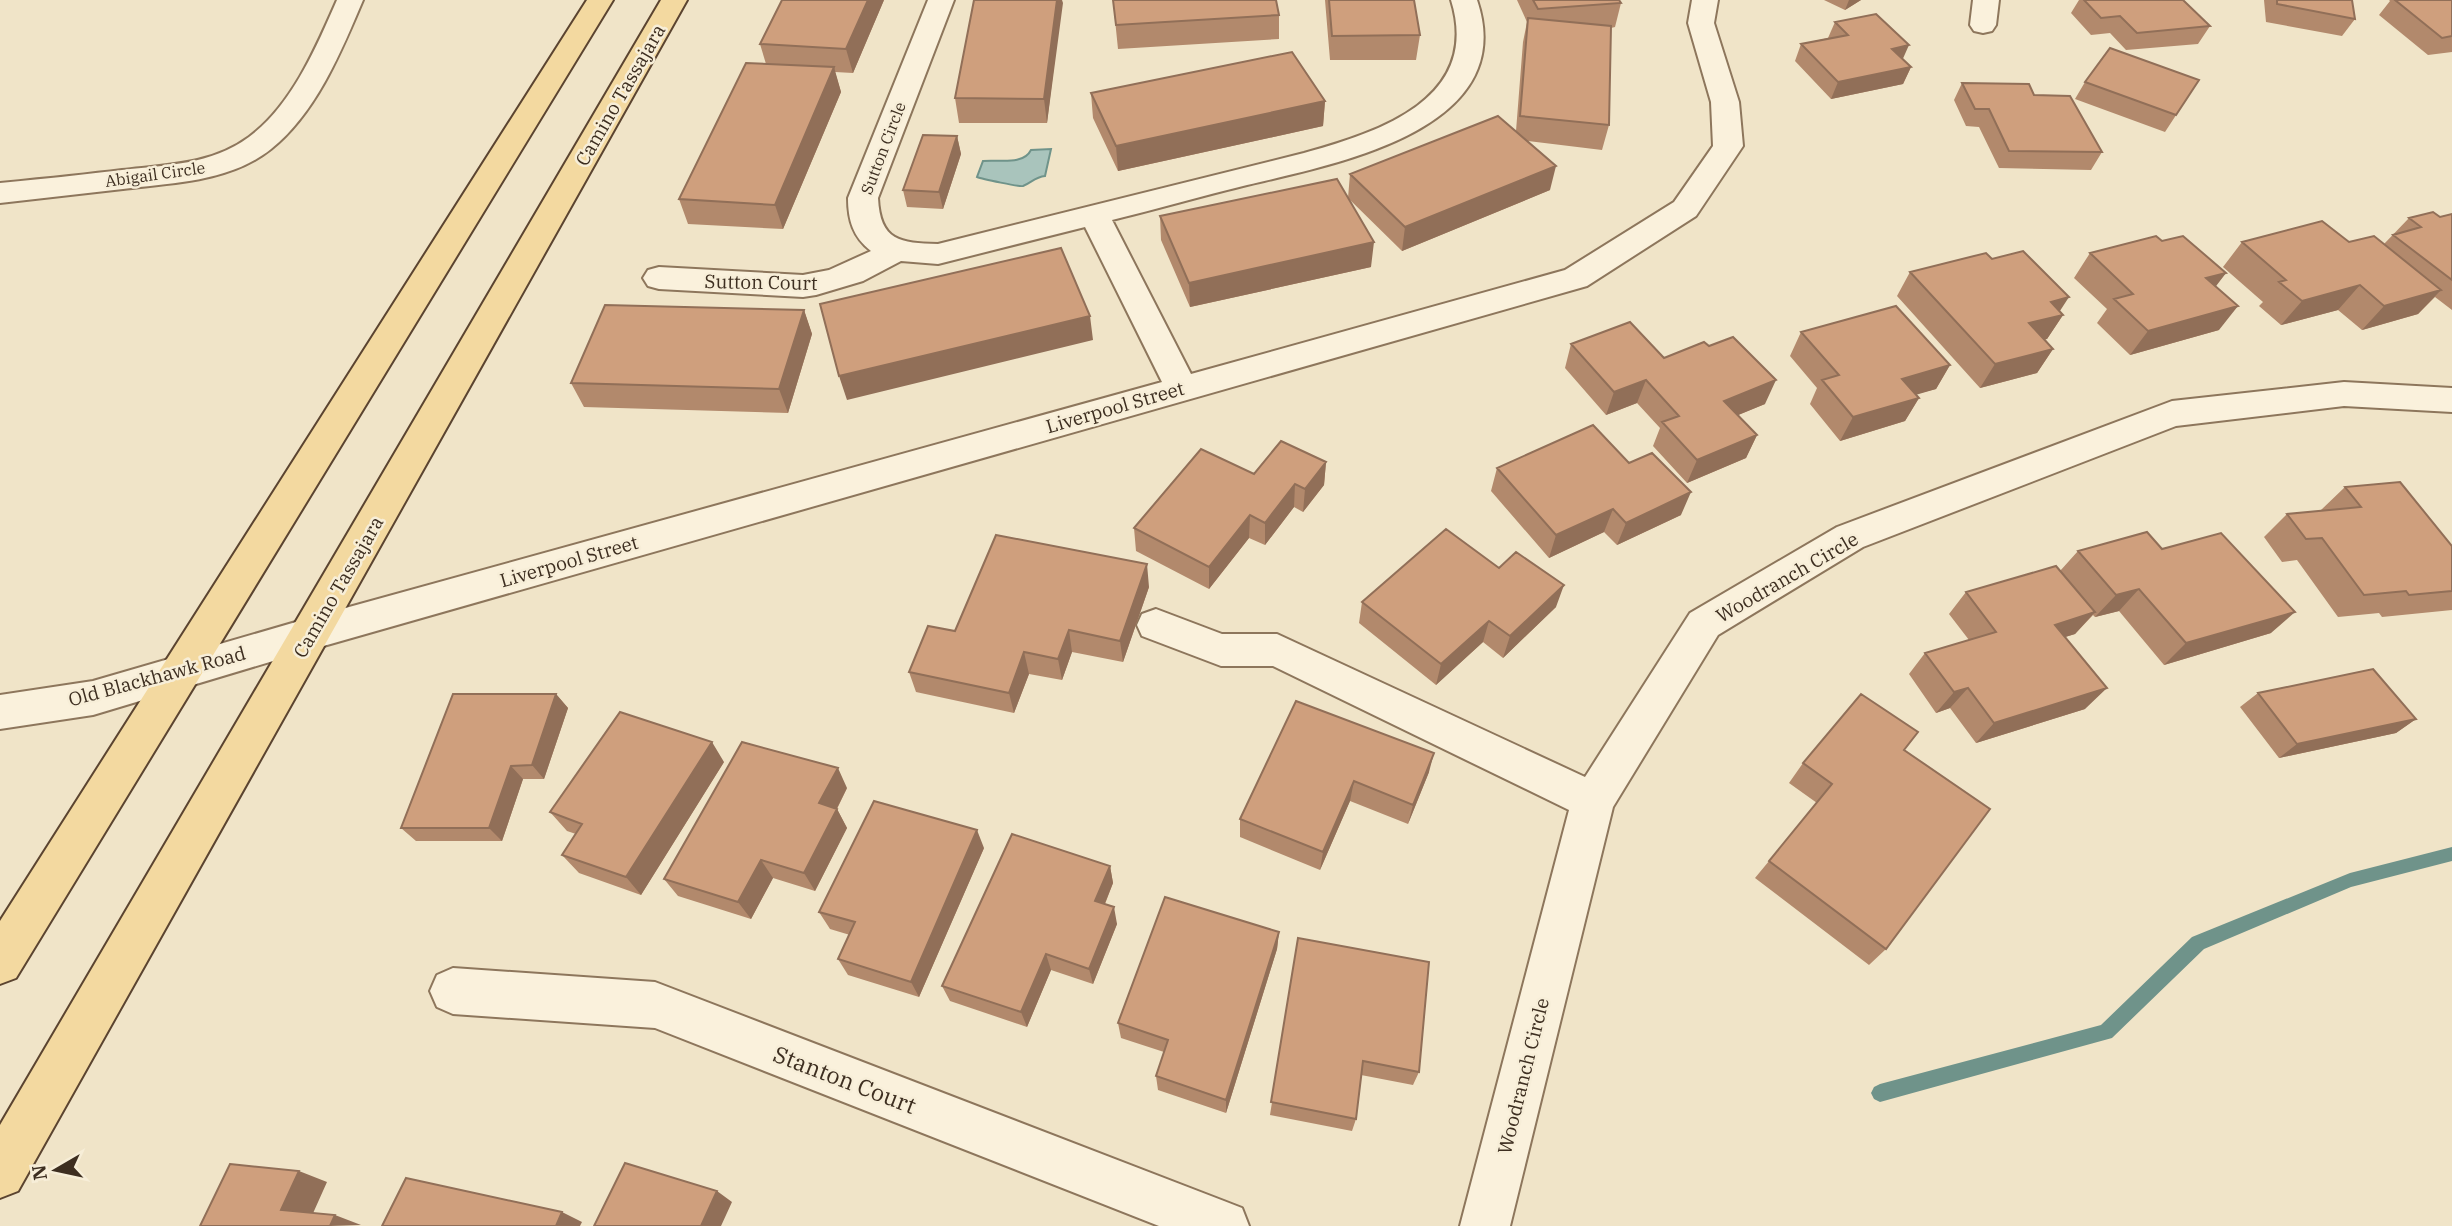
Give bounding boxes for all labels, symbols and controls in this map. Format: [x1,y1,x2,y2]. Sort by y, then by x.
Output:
street label: Camino Tassajara [570,20,670,170]
street label: Sutton Circle [856,99,910,197]
street label: Abigail Circle [104,157,206,191]
street label: Sutton Court [704,269,818,295]
street label: Liverpool Street [1043,376,1187,438]
street label: Camino Tassajara [288,512,388,662]
street label: Woodranch Circle [1712,527,1862,627]
street label: Liverpool Street [497,530,641,592]
street label: Old Blackhawk Road [66,641,248,711]
street label: Woodranch Circle [1492,995,1554,1157]
street label: Stanton Court [769,1038,921,1120]
north arrow [21,1135,91,1205]
text: N [26,1163,52,1182]

